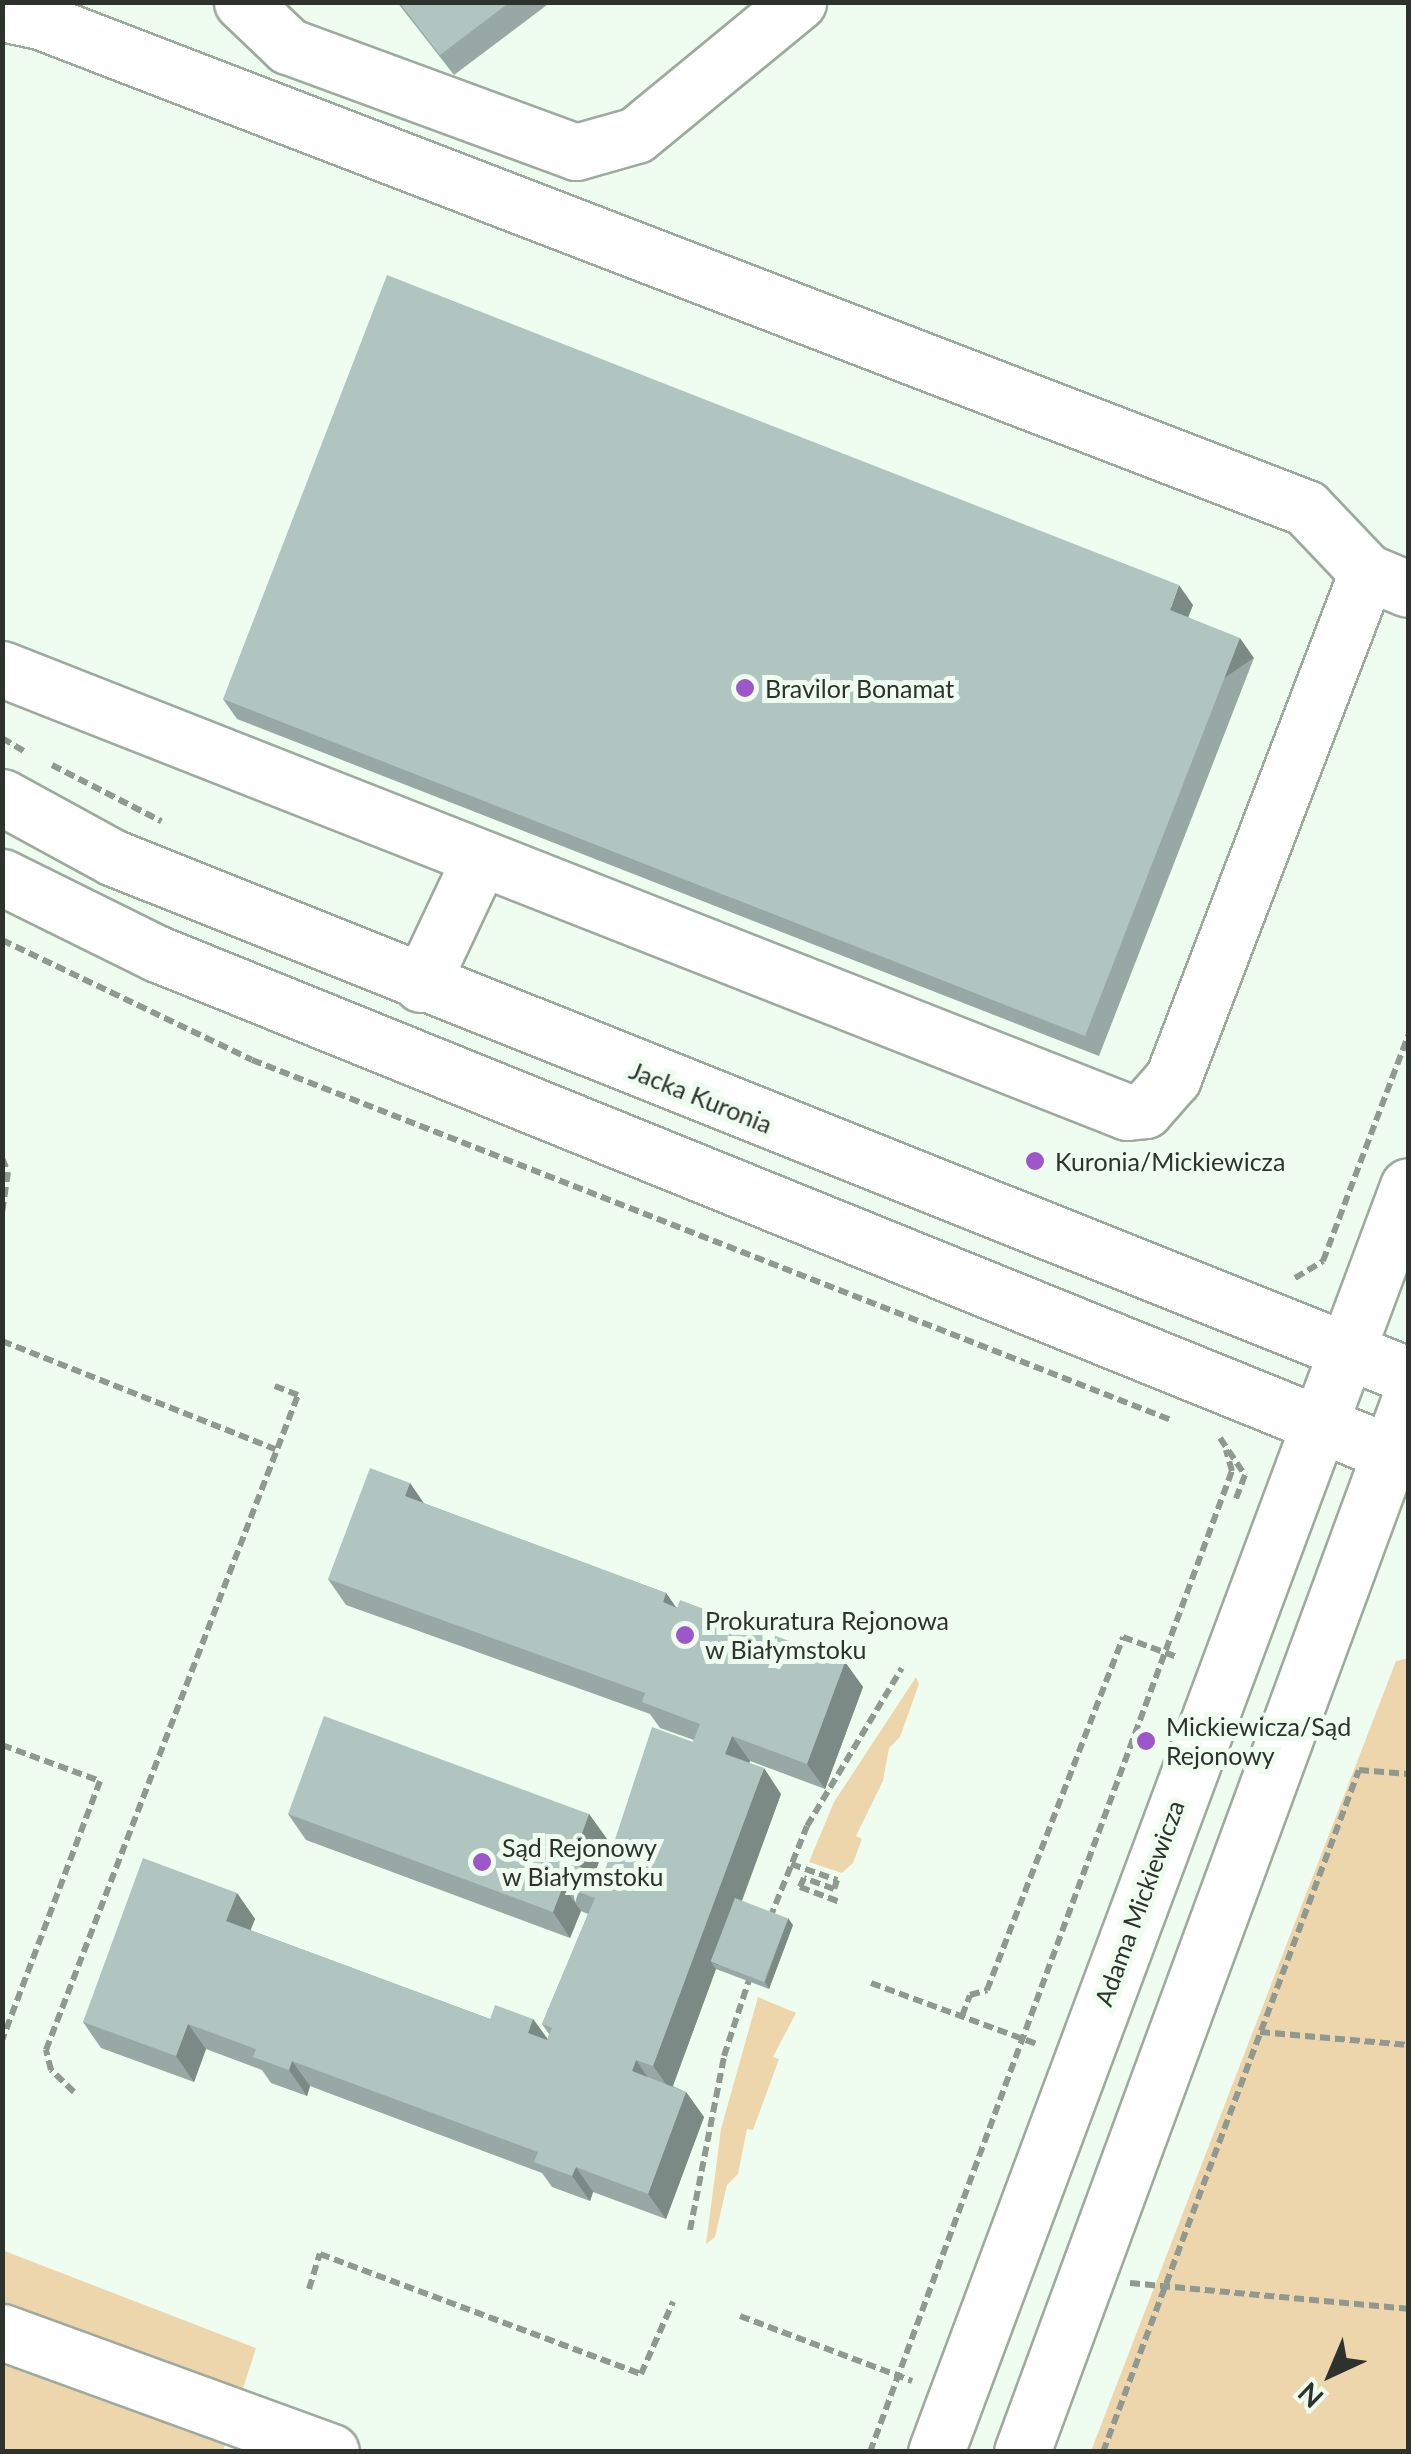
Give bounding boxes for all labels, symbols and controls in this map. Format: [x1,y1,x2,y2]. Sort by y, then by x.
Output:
place label: Bravilor Bonamat [765,673,955,703]
marker: Bravilor Bonamat [734,677,756,699]
street label: Jacka Kuronia [625,1055,777,1139]
place label: Kuronia/Mickiewicza [1055,1146,1285,1176]
marker: Kuronia/Mickiewicza [1024,1150,1046,1172]
place label: Prokuratura Rejonowa w Białymstoku [705,1606,949,1665]
marker: Prokuratura Rejonowa w Białymstoku [674,1624,696,1646]
place label: Mickiewicza/Sąd Rejonowy [1166,1712,1351,1771]
marker: Mickiewicza/Sąd Rejonowy [1135,1730,1157,1752]
street label: Adama Mickiewicza [1088,1796,1190,2010]
place label: Sąd Rejonowy w Białymstoku [502,1833,664,1892]
marker: Sąd Rejonowy w Białymstoku [471,1851,493,1873]
north arrow [1281,2324,1381,2424]
text: N [1291,2376,1330,2415]

